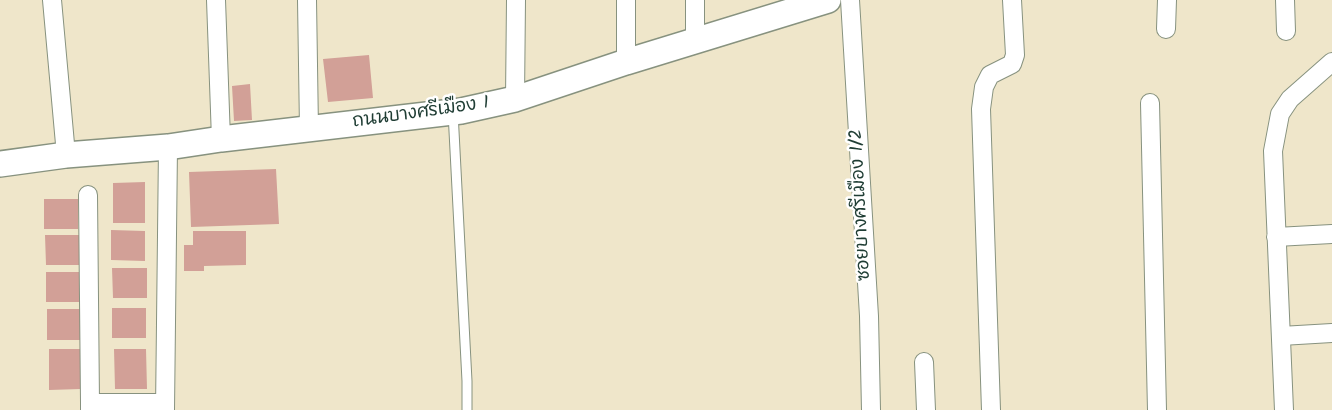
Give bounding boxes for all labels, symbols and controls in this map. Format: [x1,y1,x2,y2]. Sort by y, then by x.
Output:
street label: ถนนบางศรีเมือง 1 [351,94,491,134]
street label: ซอยบางศรีเมือง 1/2 [847,128,877,282]

